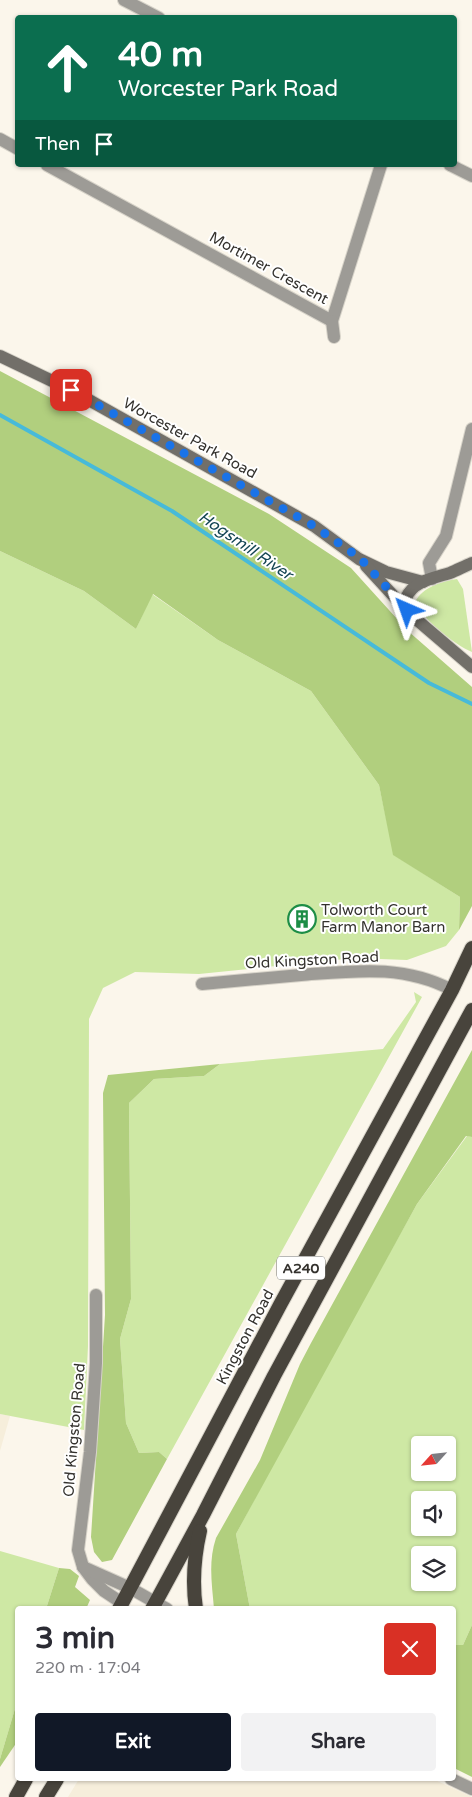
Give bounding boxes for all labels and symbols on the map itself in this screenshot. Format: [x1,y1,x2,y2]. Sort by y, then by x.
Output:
street label: Mortimer Crescent [206,228,332,308]
pin [50,369,92,411]
street label: Worcester Park Road [120,394,260,482]
water label: Hogsmill River [195,507,298,586]
position arrow [380,583,432,635]
place label: Tolworth Court Farm Manor Barn [321,901,445,936]
building icon: Tolworth Court Farm Manor Barn [287,904,317,934]
street label: Old Kingston Road [245,948,379,972]
road number: A240 [277,1256,325,1280]
street label: Kingston Road [212,1286,278,1388]
street label: Old Kingston Road [59,1362,89,1498]
north arrow [411,1436,456,1481]

